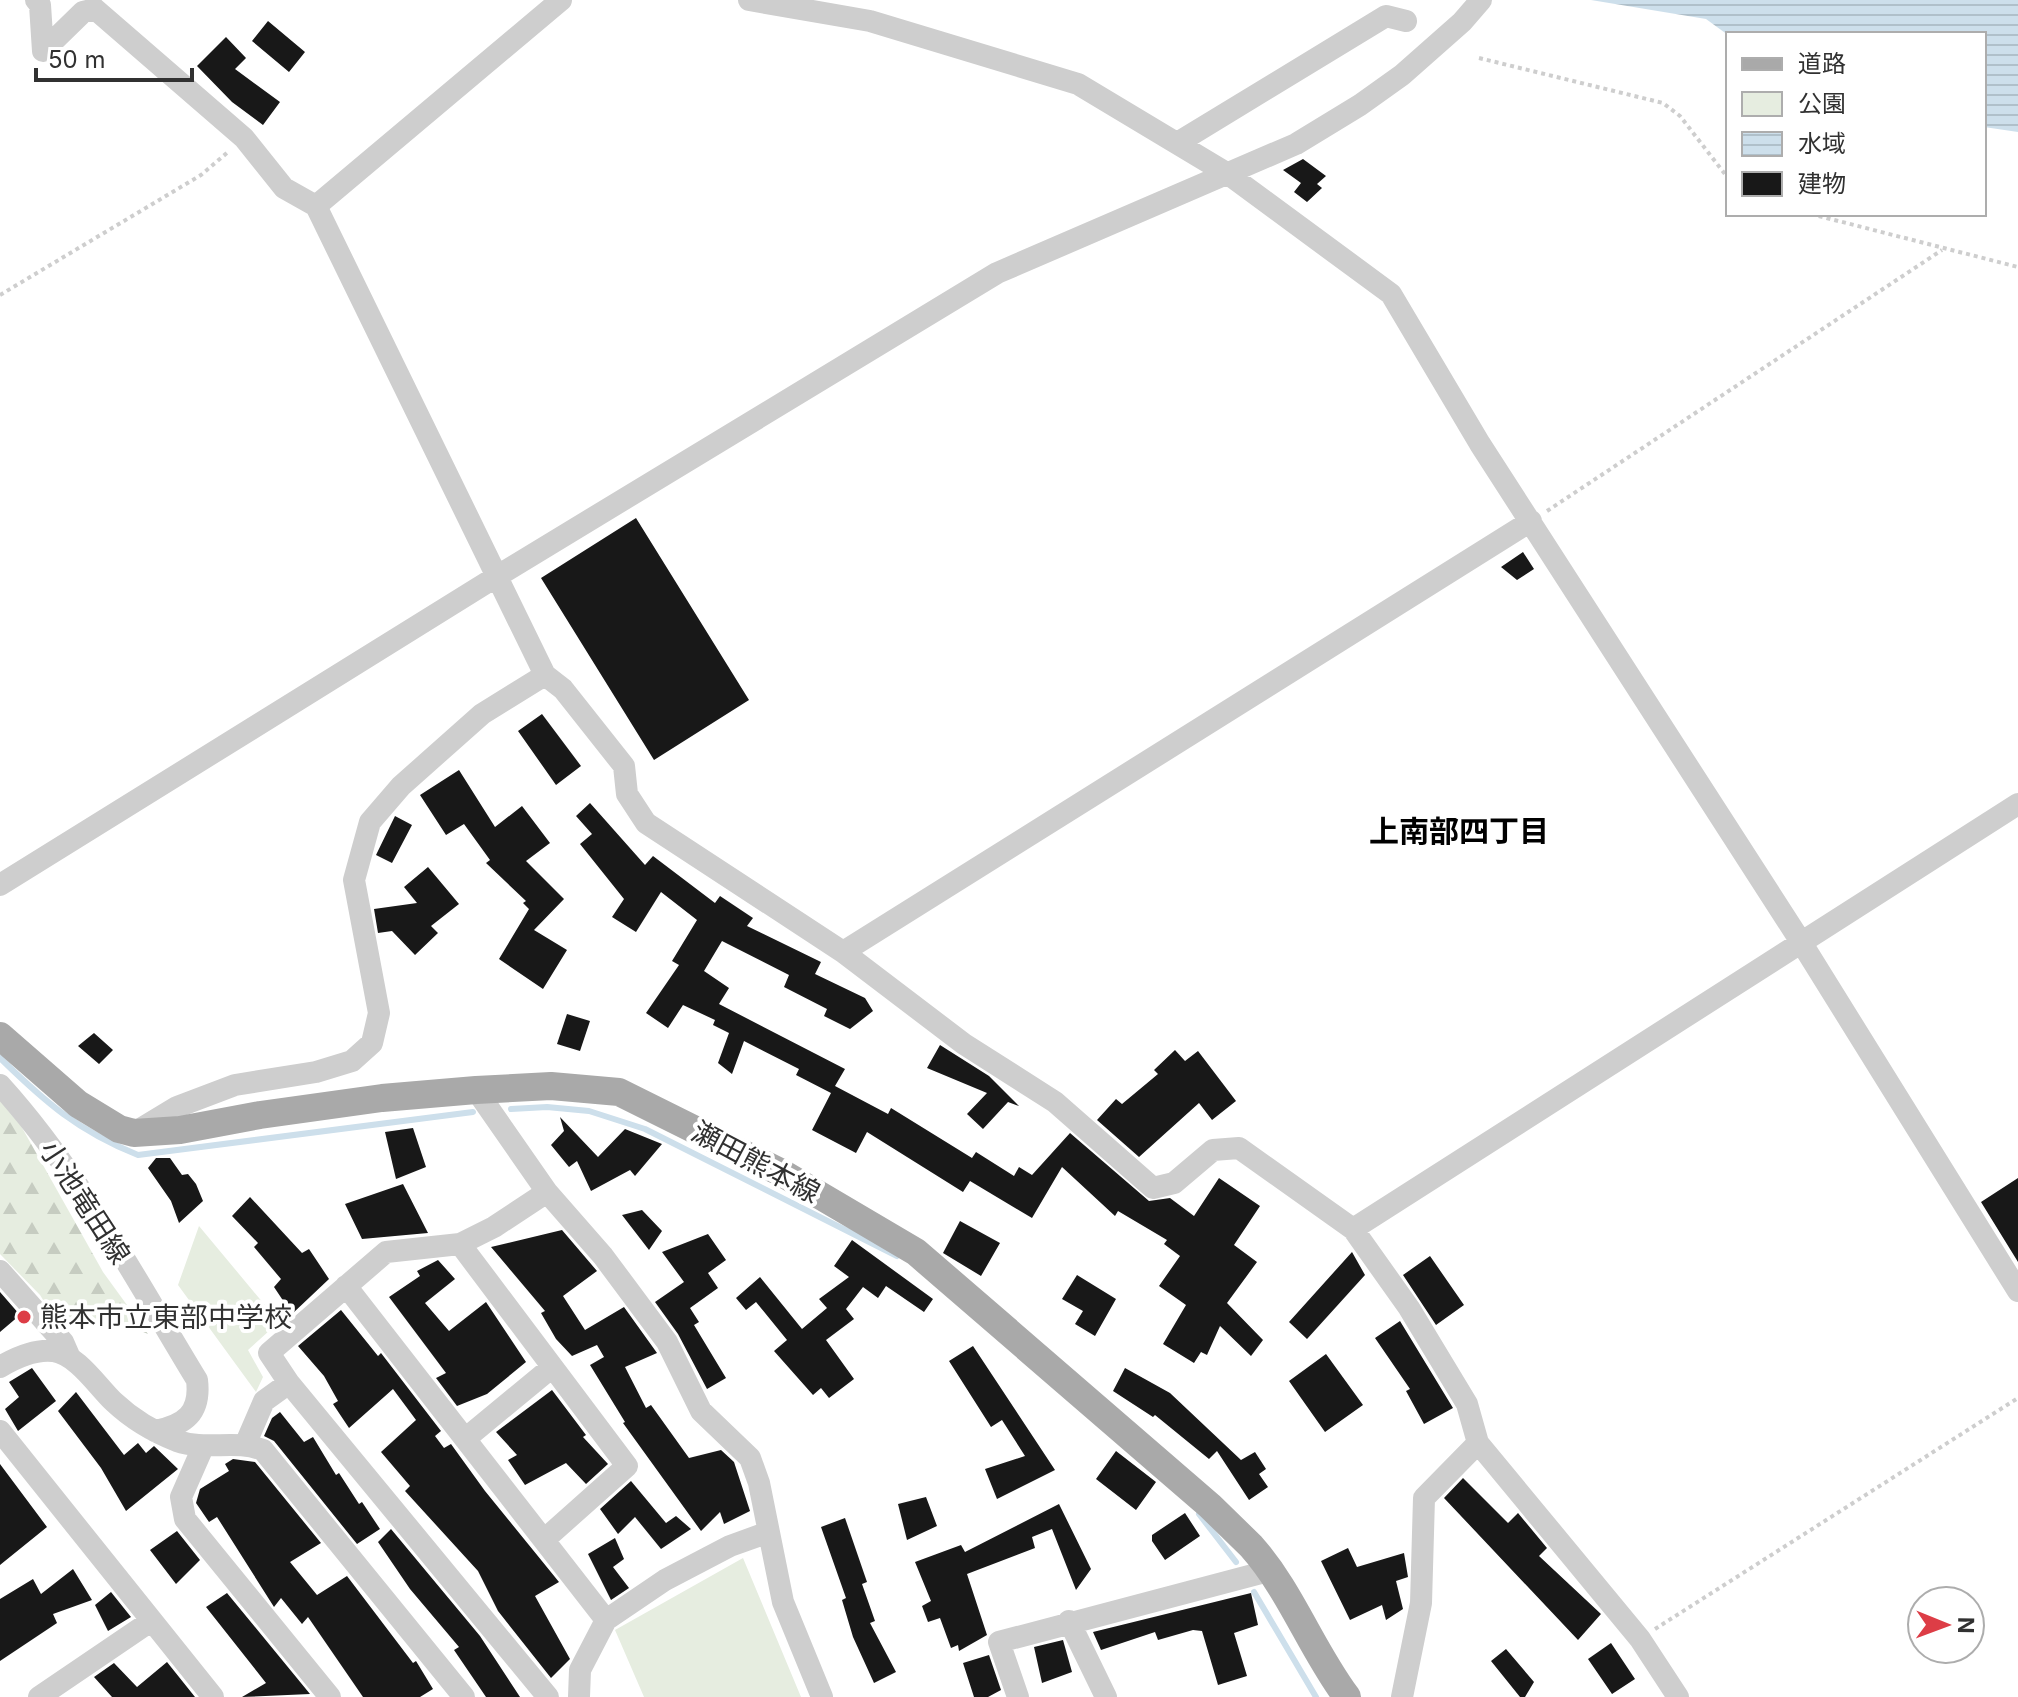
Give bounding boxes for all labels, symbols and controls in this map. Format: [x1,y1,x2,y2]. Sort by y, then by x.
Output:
scale bar [36,32,192,82]
legend [1726,32,1986,216]
text: 50 m [48,45,106,74]
text: 道路 [1798,49,1846,78]
text: 公園 [1798,89,1846,118]
text: 水域 [1798,129,1846,158]
text: 建物 [1798,169,1846,198]
district label: 上南部四丁目 [1369,813,1549,849]
street label: 瀬田熊本線 [686,1114,826,1210]
street label: 小池竜田線 [33,1134,137,1270]
place label: 熊本市立東部中学校 [40,1300,292,1334]
marker: 熊本市立東部中学校 [15,1308,33,1326]
north arrow [1906,1585,1986,1665]
text: N [1953,1617,1979,1634]

